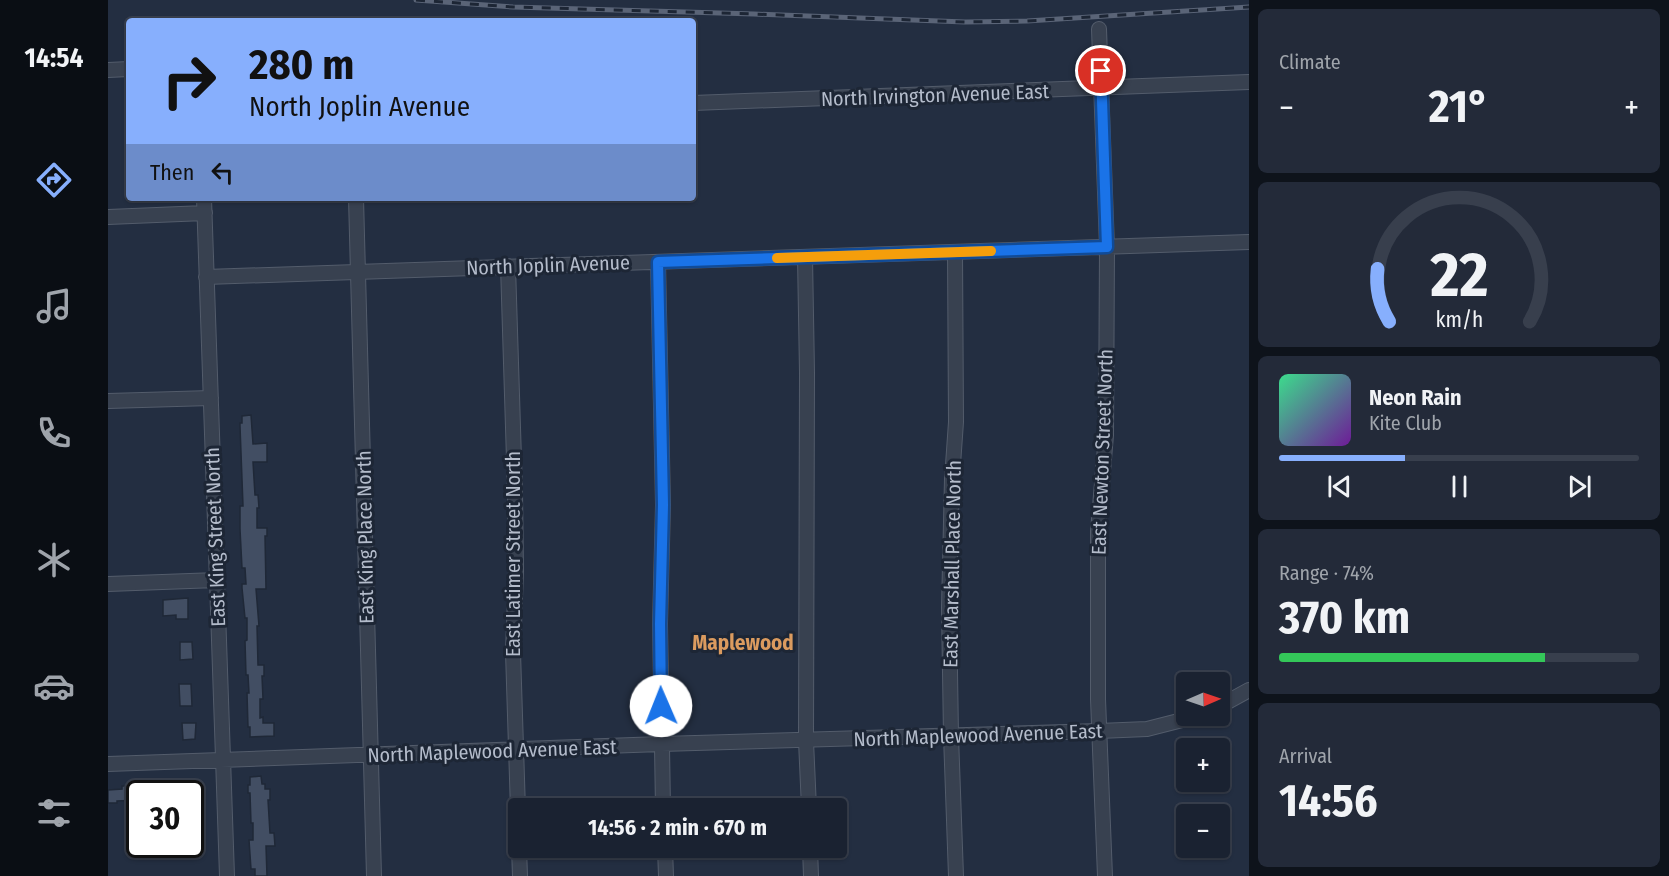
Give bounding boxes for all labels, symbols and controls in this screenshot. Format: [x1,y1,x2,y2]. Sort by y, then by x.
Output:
text: 280 m [249,40,354,90]
text: 14:54 [25,42,83,74]
icon: right [150,42,228,120]
pin [1075,45,1126,96]
text: Climate [1279,50,1341,74]
icon: arrive [1084,54,1117,87]
street label: North Irvington Avenue East [821,79,1050,111]
text: 21° [1429,80,1489,134]
text: − [1279,88,1294,128]
text: + [1624,88,1639,128]
text: North Joplin Avenue [249,91,470,123]
icon: left [206,156,239,189]
icon: directions [33,159,75,201]
text: Then [150,159,194,186]
text: 22 [1429,238,1488,313]
street label: North Joplin Avenue [466,250,630,280]
icon: music [33,285,75,327]
text: km/h [1435,307,1483,333]
street label: East Newton Street North [1086,348,1118,556]
text: Neon Rain [1369,384,1462,411]
text: Kite Club [1369,411,1442,435]
icon: phone [33,412,75,454]
street label: East King Street North [200,447,230,627]
street label: East King Place North [351,450,379,624]
street label: East Latimer Street North [501,451,525,657]
street label: East Marshall Place North [938,460,966,668]
icon: previous [1323,470,1356,503]
icon: pause [1443,470,1476,503]
icon: next [1563,470,1596,503]
icon: climate [33,539,75,581]
text: Range · 74% [1279,561,1374,585]
text: 370 km [1279,591,1410,645]
district label: Maplewood [692,630,794,656]
icon: car [33,665,75,707]
north arrow [1176,672,1230,726]
map controls [1176,672,1230,858]
position arrow [629,674,693,738]
street label: North Maplewood Avenue East [853,719,1103,751]
street label: North Maplewood Avenue East [367,735,617,767]
button: + [1176,738,1230,792]
text: Arrival [1279,744,1332,768]
text: 14:56 [1279,774,1377,828]
speed limit sign: 30 [126,780,204,858]
icon: filters [33,792,75,834]
button: − [1176,804,1230,858]
text: 14:56 · 2 min · 670 m [588,814,767,841]

